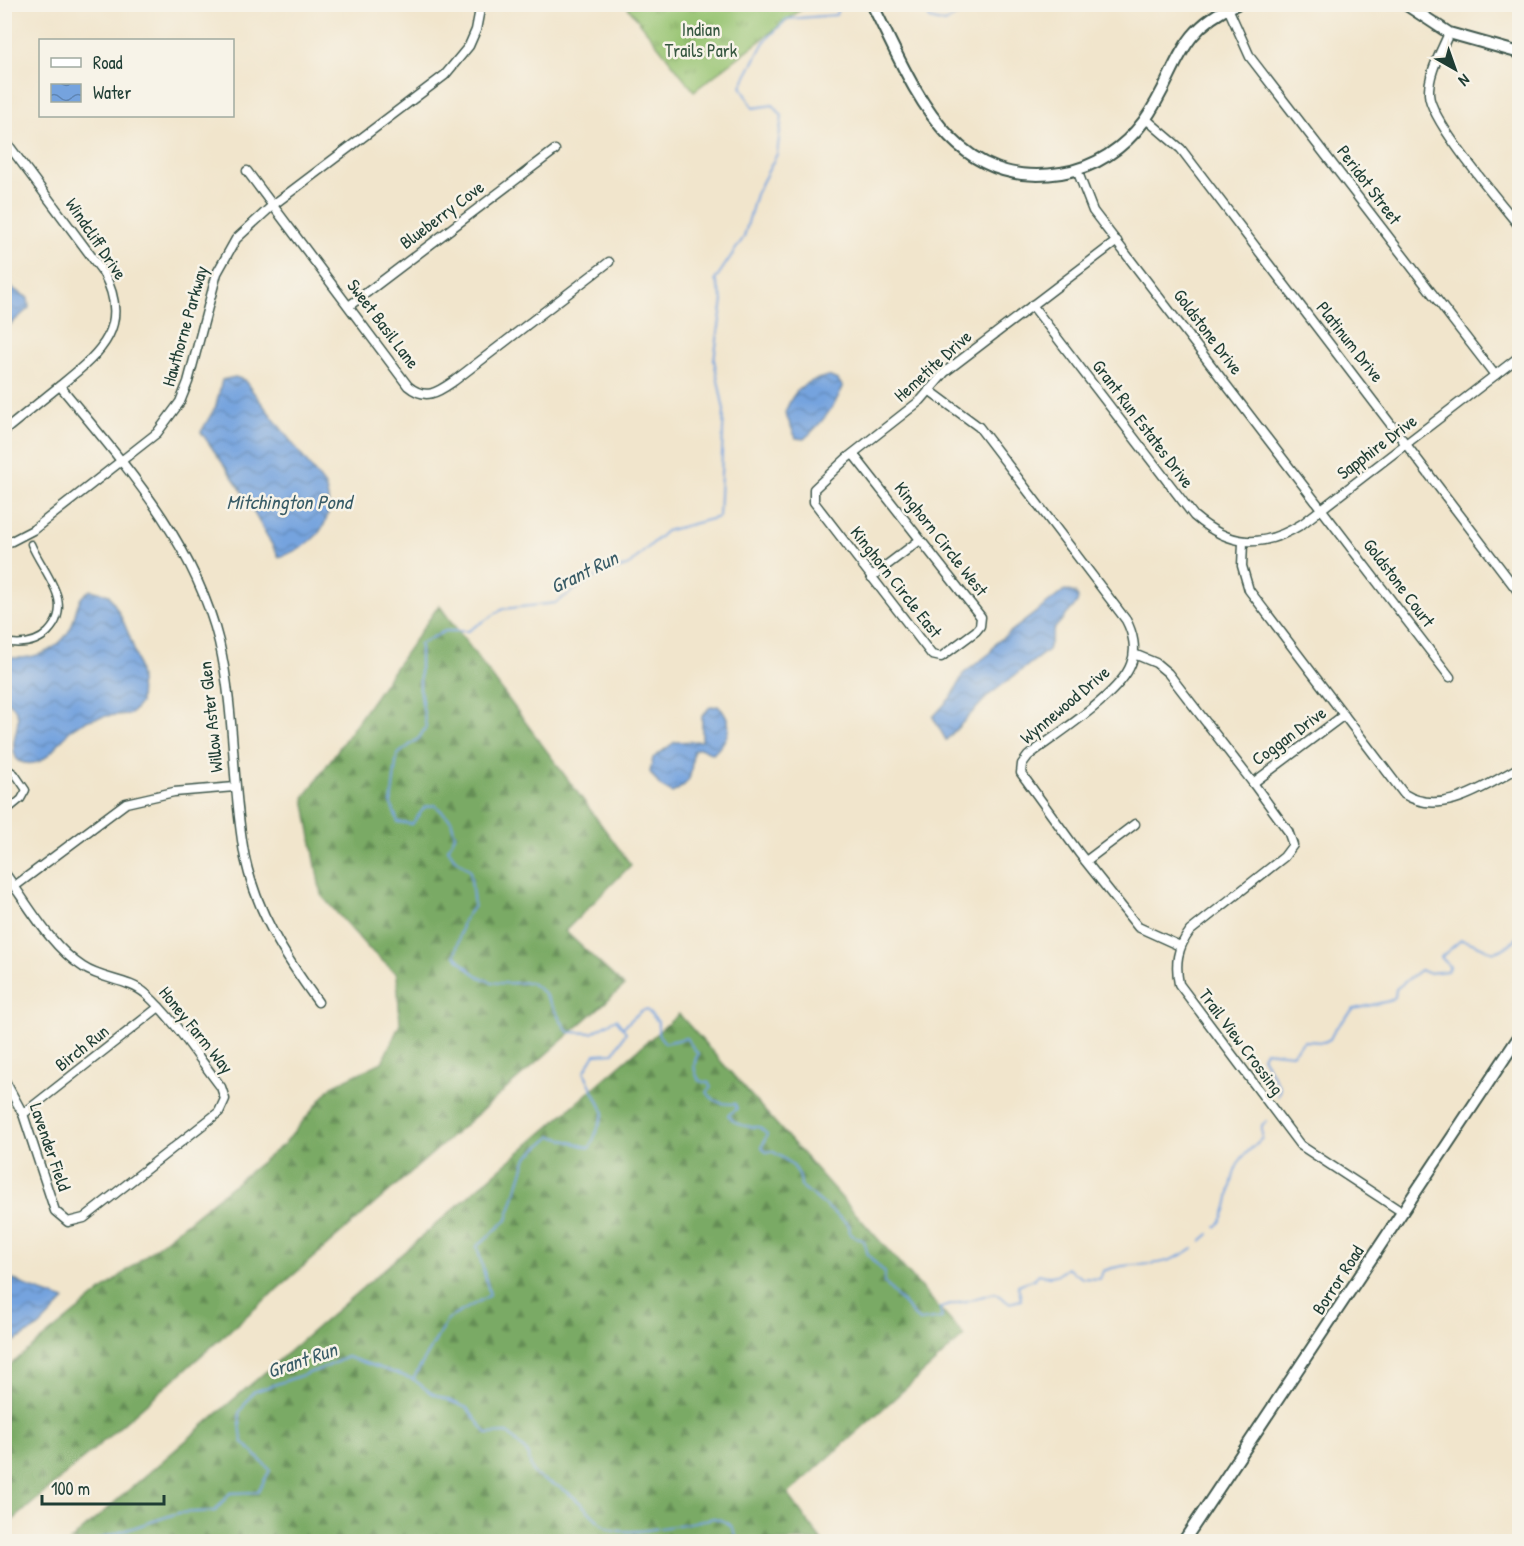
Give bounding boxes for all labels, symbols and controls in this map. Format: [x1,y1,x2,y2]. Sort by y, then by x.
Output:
park label: Indian Trails Park [665,17,738,63]
legend [39,39,234,117]
north arrow [1425,39,1485,99]
text: Road [93,50,123,75]
text: N [1454,69,1475,92]
text: Water [93,80,131,105]
street label: Peridot Street [1331,140,1408,230]
street label: Blueberry Cove [394,175,489,255]
street label: Windcliff Drive [60,193,133,284]
street label: Hawthorne Parkway [155,262,214,389]
street label: Sweet Basil Lane [341,274,425,374]
street label: Goldstone Drive [1168,284,1249,380]
street label: Platinum Drive [1311,296,1390,387]
street label: Hemetite Drive [888,324,977,407]
street label: Grant Run Estates Drive [1087,354,1200,493]
street label: Sapphire Drive [1331,408,1422,485]
street label: Kinghorn Circle West [889,476,994,602]
water label: Mitchington Pond [227,488,355,516]
street label: Kinghorn Circle East [845,521,948,643]
street label: Goldstone Court [1358,533,1441,633]
water label: Grant Run [546,543,624,599]
street label: Willow Aster Glen [192,660,229,774]
street label: Wynnewood Drive [1015,660,1115,750]
street label: Coggan Drive [1246,700,1331,771]
street label: Honey Farm Way [153,981,240,1079]
street label: Trail View Crossing [1193,983,1290,1100]
street label: Birch Run [49,1019,114,1077]
street label: Lavender Field [24,1100,77,1194]
street label: Borror Road [1306,1240,1369,1319]
water label: Grant Run [264,1334,342,1384]
scale bar [42,1468,164,1506]
text: 100 m [51,1476,90,1501]

